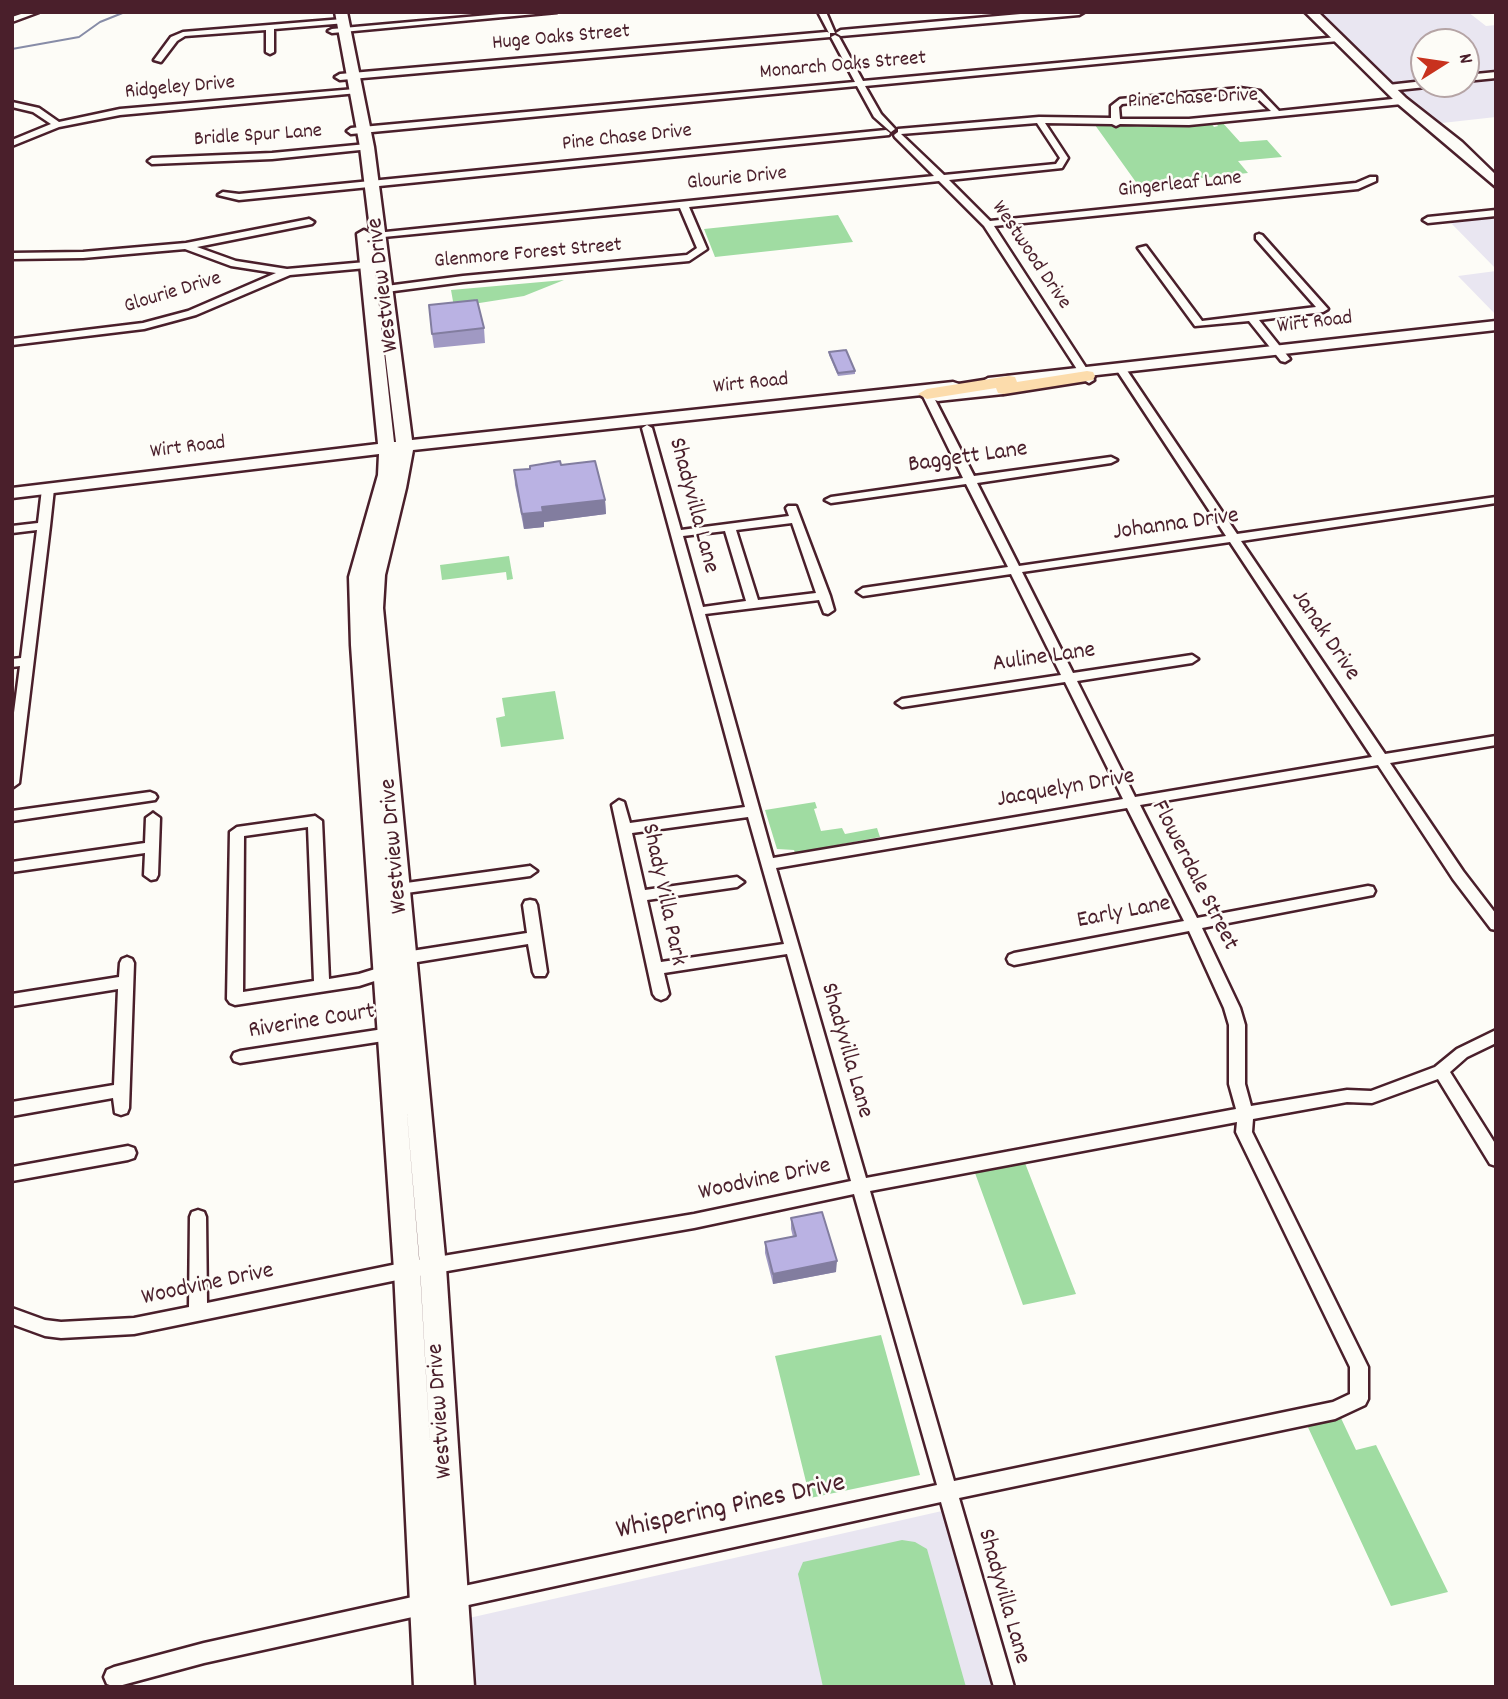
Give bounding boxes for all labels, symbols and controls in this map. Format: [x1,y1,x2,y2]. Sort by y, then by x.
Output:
street label: Huge Oaks Street [491,20,631,58]
north arrow [1410,28,1480,98]
street label: Monarch Oaks Street [759,47,927,87]
text: N [1450,52,1478,66]
street label: Ridgeley Drive [124,72,236,106]
street label: Pine Chase Drive [1127,84,1259,116]
street label: Bridle Spur Lane [193,120,323,154]
street label: Pine Chase Drive [561,120,693,158]
street label: Glourie Drive [686,162,788,198]
street label: Gingerleaf Lane [1117,167,1243,205]
street label: Westwood Drive [985,197,1075,315]
street label: Westview Drive [362,216,408,354]
street label: Glenmore Forest Street [433,234,623,276]
street label: Glourie Drive [121,267,225,321]
street label: Wirt Road [1276,307,1354,341]
street label: Wirt Road [712,369,790,401]
street label: Wirt Road [149,432,227,466]
street label: Shadyvilla Lane [660,435,724,577]
street label: Baggett Lane [907,436,1029,482]
street label: Johanna Drive [1111,503,1241,549]
street label: Janak Drive [1283,585,1365,687]
street label: Auline Lane [991,638,1097,680]
street label: Jacquelyn Drive [995,764,1137,816]
street label: Westview Drive [376,777,416,915]
street label: Flowerdale Street [1143,796,1243,956]
street label: Shady Villa Park [633,821,691,969]
street label: Early Lane [1075,891,1173,937]
street label: Shadyvilla Lane [812,980,878,1122]
street label: Riverine Court [247,999,377,1047]
street label: Woodvine Drive [696,1153,834,1209]
street label: Woodvine Drive [139,1258,277,1314]
street label: Westview Drive [423,1342,461,1480]
street label: Whispering Pines Drive [613,1468,849,1550]
street label: Shadyvilla Lane [969,1526,1035,1668]

